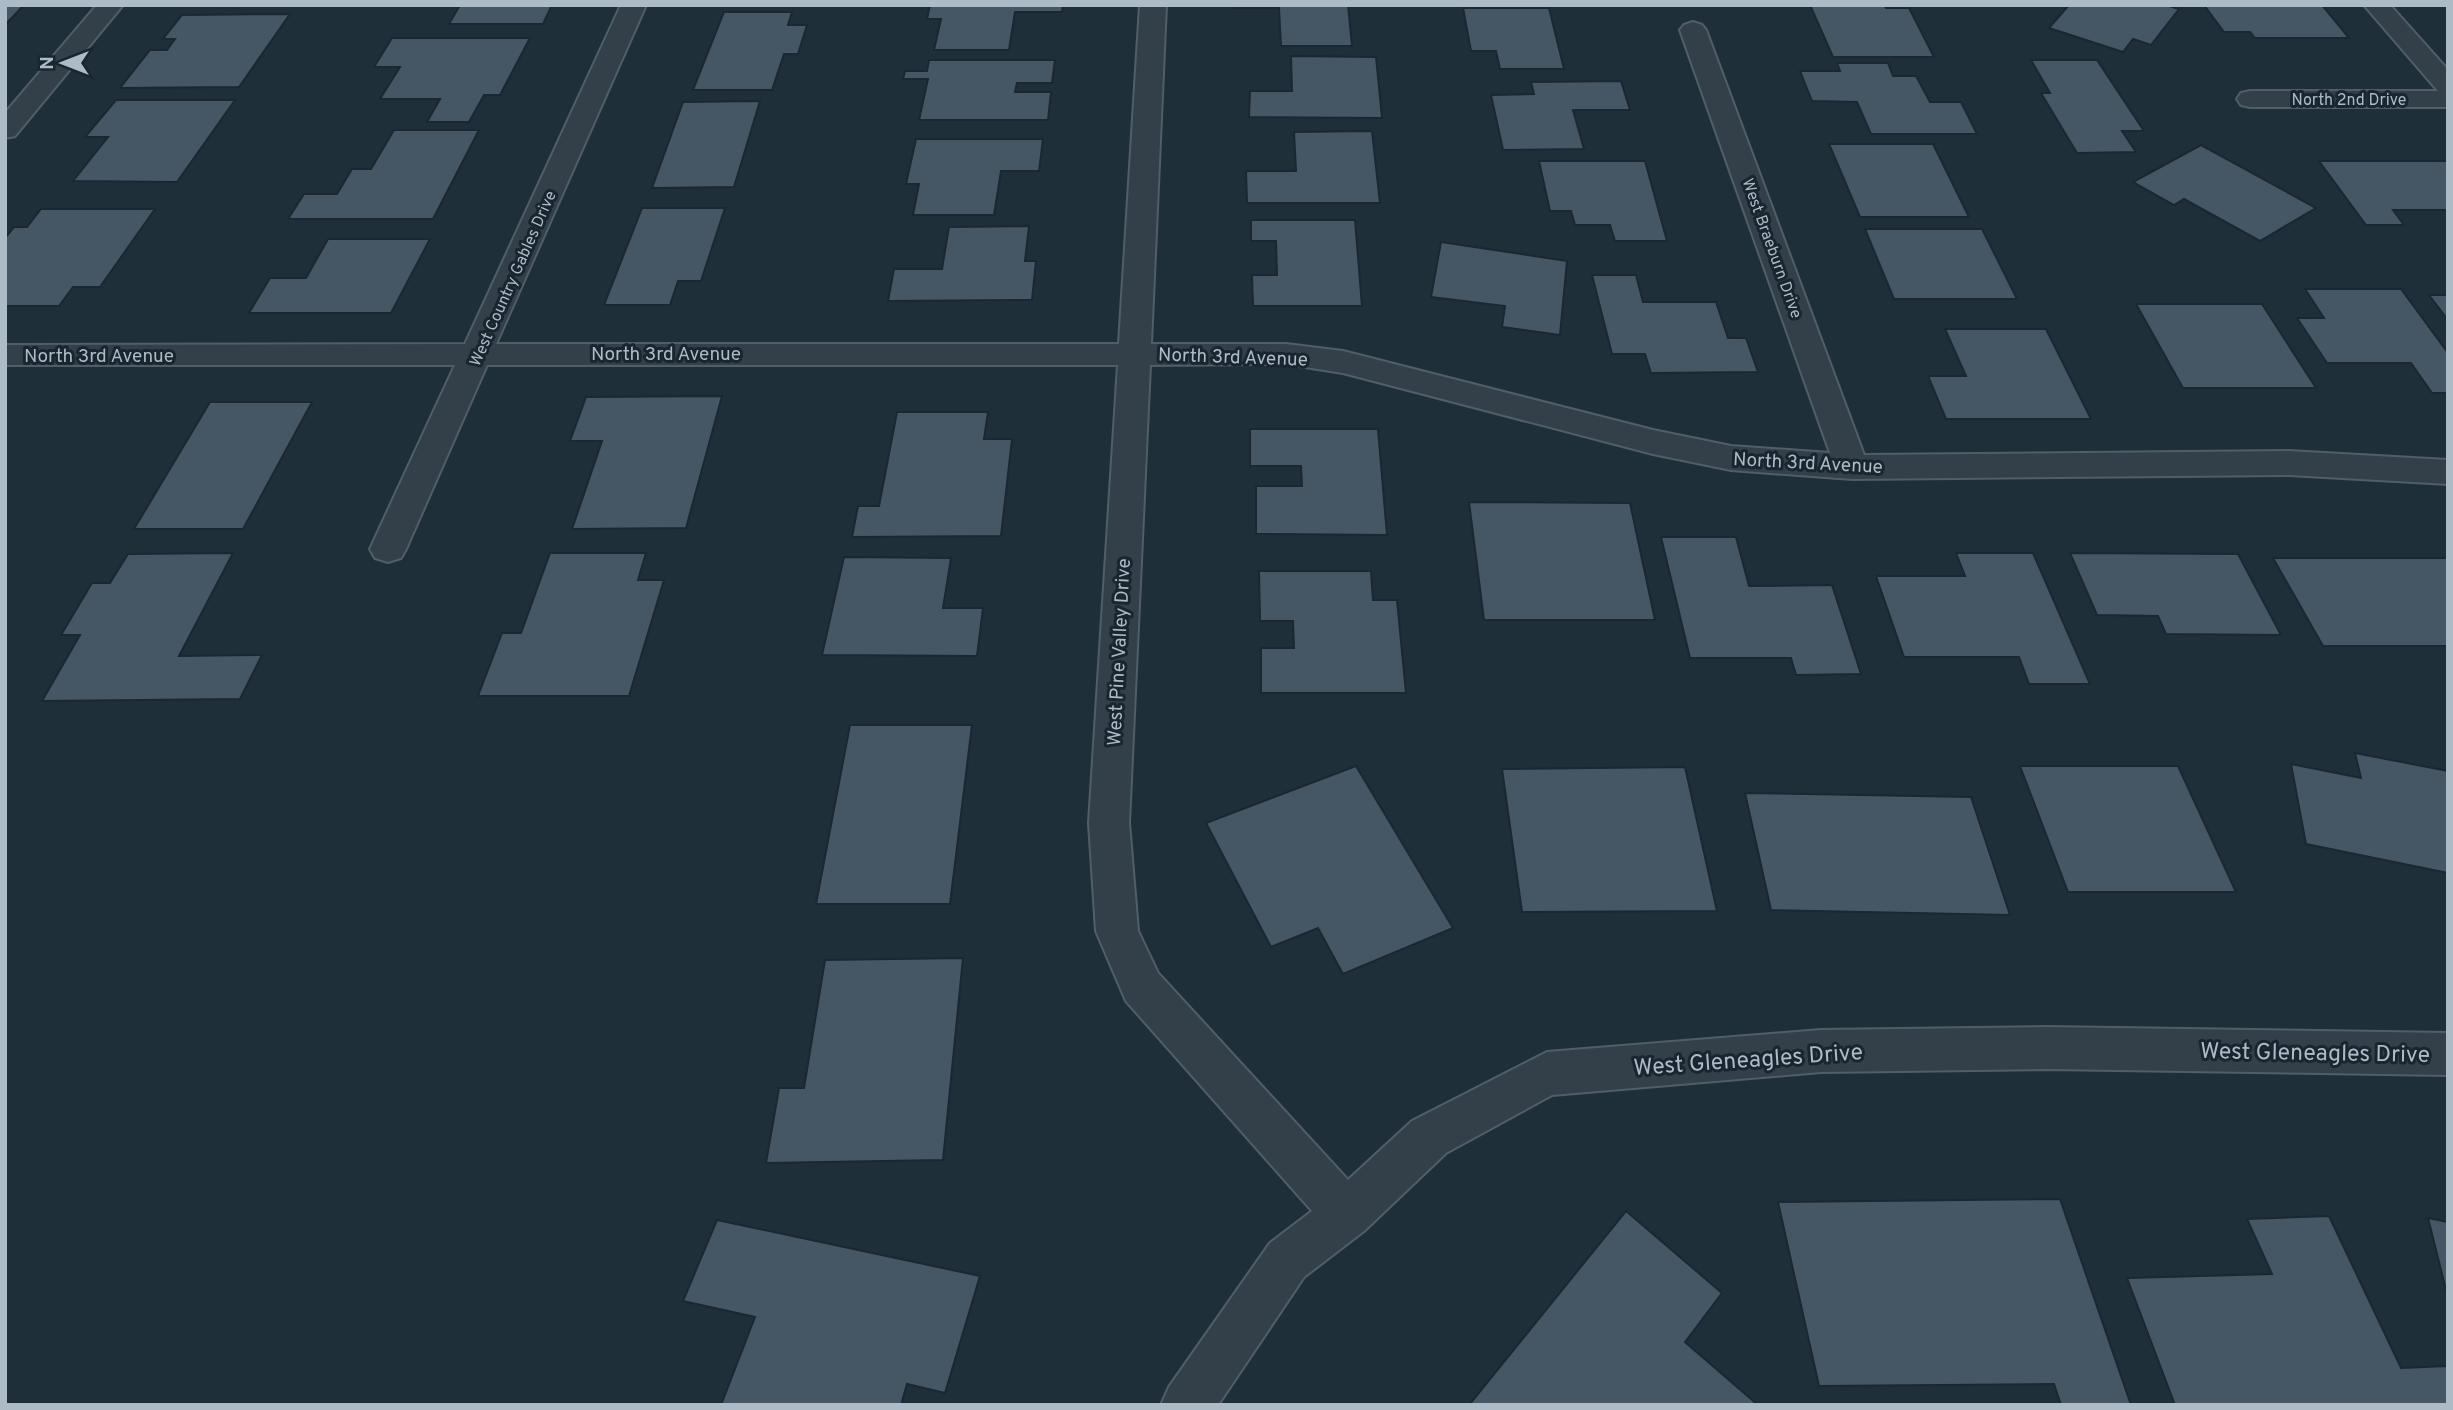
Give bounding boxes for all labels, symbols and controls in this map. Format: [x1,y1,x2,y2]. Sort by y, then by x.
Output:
north arrow [28,28,98,98]
text: N [36,56,60,70]
street label: North 2nd Drive [2292,91,2406,111]
street label: West Braeburn Drive [1737,176,1806,321]
street label: West Country Gables Drive [466,188,562,370]
street label: North 3rd Avenue [591,343,741,367]
street label: North 3rd Avenue [1158,343,1308,373]
street label: North 3rd Avenue [24,345,174,369]
street label: North 3rd Avenue [1732,448,1883,480]
street label: West Pine Valley Drive [1103,558,1137,747]
street label: West Gleneagles Drive [2200,1038,2430,1071]
street label: West Gleneagles Drive [1632,1039,1864,1084]

